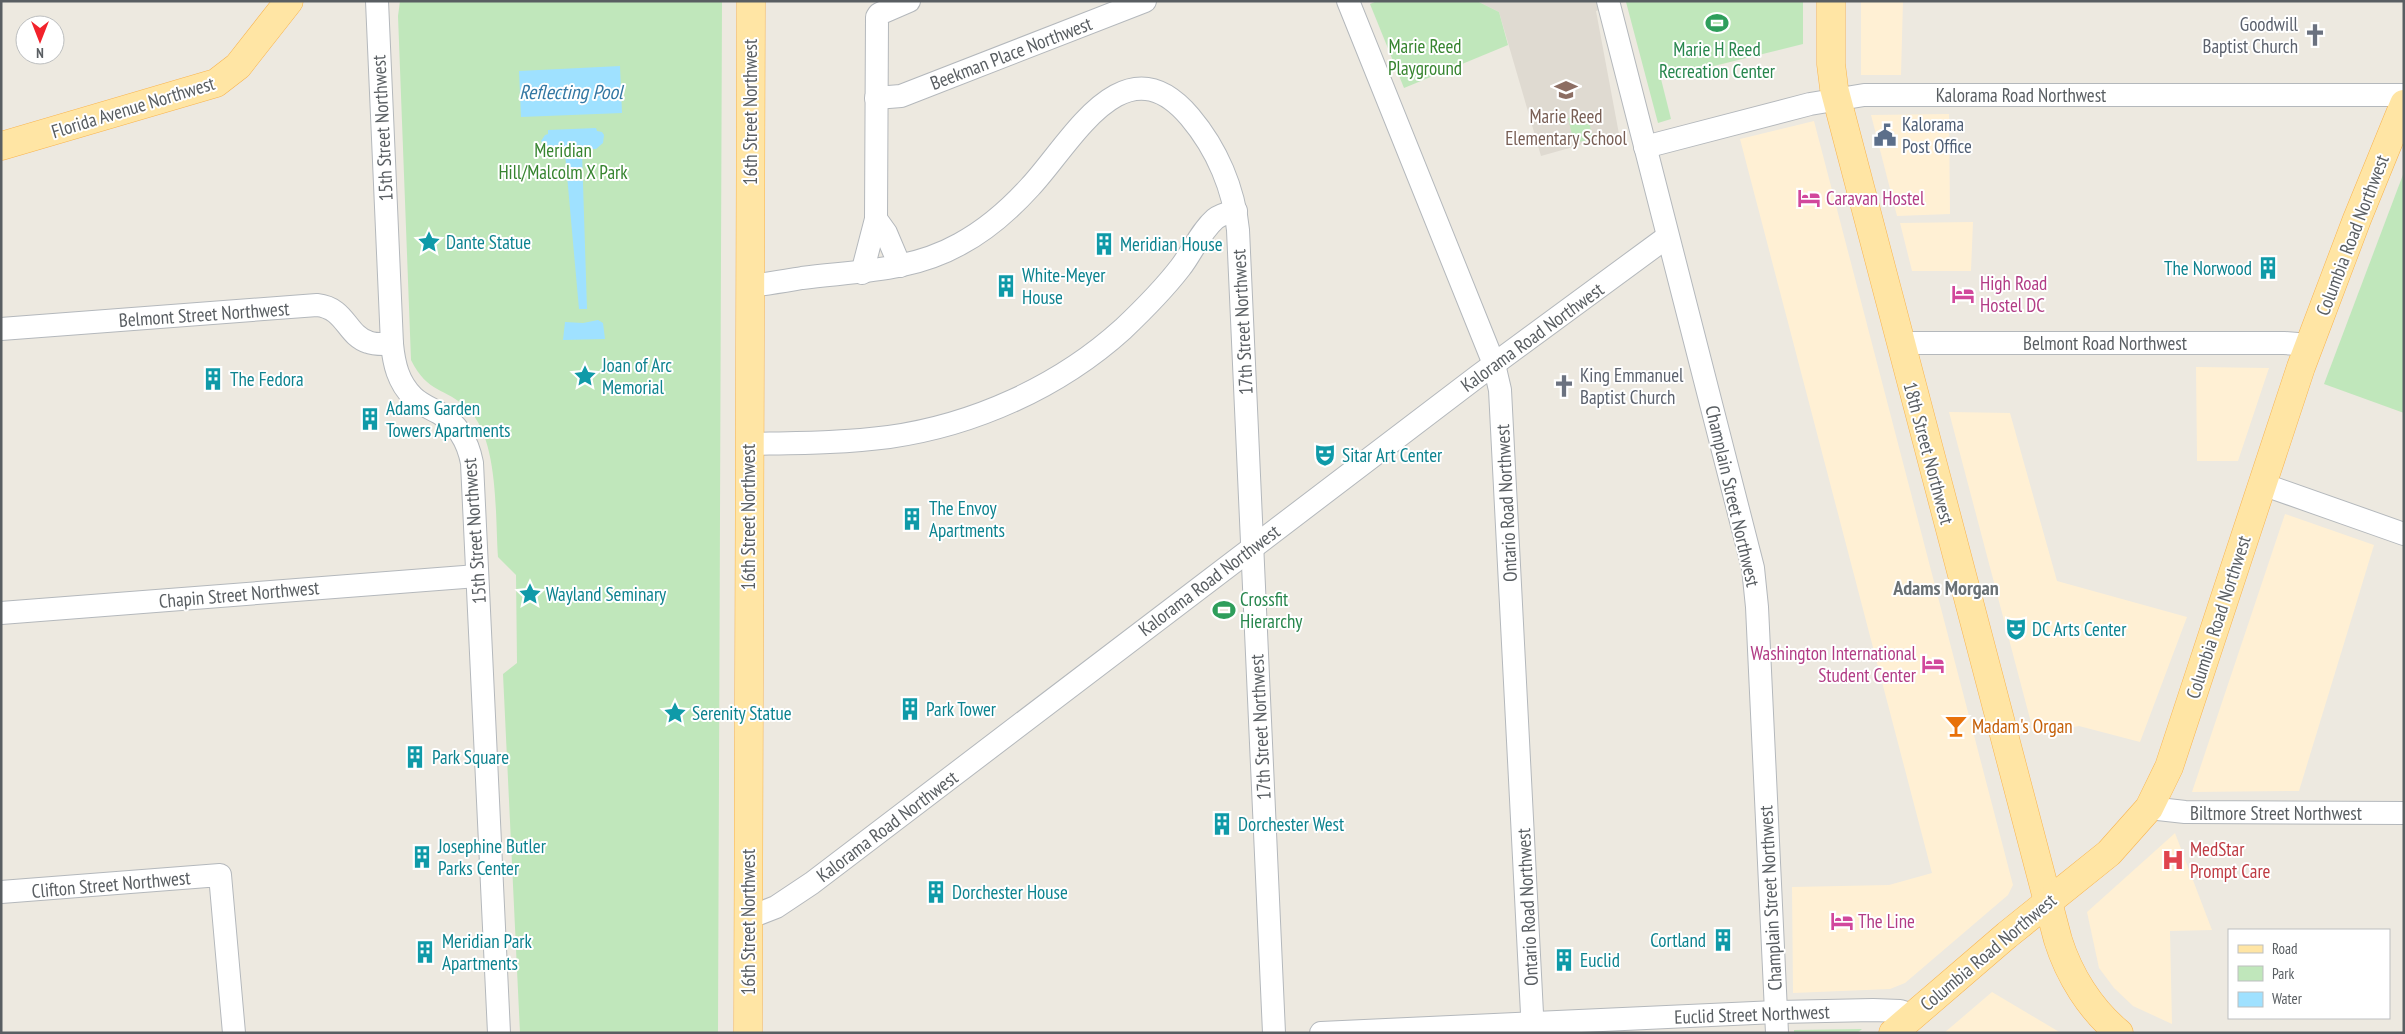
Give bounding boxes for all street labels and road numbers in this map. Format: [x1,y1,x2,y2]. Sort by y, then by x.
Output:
street label: Beekman Place Northwest [927,11,1096,95]
street label: 16th Street Northwest [738,38,762,185]
street label: 15th Street Northwest [366,54,398,202]
street label: Florida Avenue Northwest [48,71,218,143]
street label: Kalorama Road Northwest [1936,83,2107,107]
street label: Columbia Road Northwest [2310,151,2394,319]
street label: 17th Street Northwest [1226,248,1258,396]
street label: Kalorama Road Northwest [1456,277,1609,397]
street label: Belmont Street Northwest [118,296,291,332]
street label: Belmont Road Northwest [2023,331,2188,355]
street label: 18th Street Northwest [1898,379,1960,527]
street label: Champlain Street Northwest [1700,403,1766,590]
street label: Ontario Road Northwest [1490,423,1522,582]
street label: 16th Street Northwest [736,443,760,590]
street label: 15th Street Northwest [457,456,491,605]
street label: Kalorama Road Northwest [1134,519,1285,641]
street label: Columbia Road Northwest [2180,532,2256,702]
street label: Chapin Street Northwest [158,575,321,613]
street label: 17th Street Northwest [1244,653,1276,801]
street label: Kalorama Road Northwest [812,765,963,887]
street label: Biltmore Street Northwest [2190,801,2363,825]
street label: Champlain Street Northwest [1753,804,1787,991]
street label: Ontario Road Northwest [1511,827,1543,986]
street label: 16th Street Northwest [736,848,760,995]
street label: Clifton Street Northwest [31,865,192,903]
street label: Columbia Road Northwest [1915,888,2061,1016]
street label: Euclid Street Northwest [1674,999,1831,1029]

